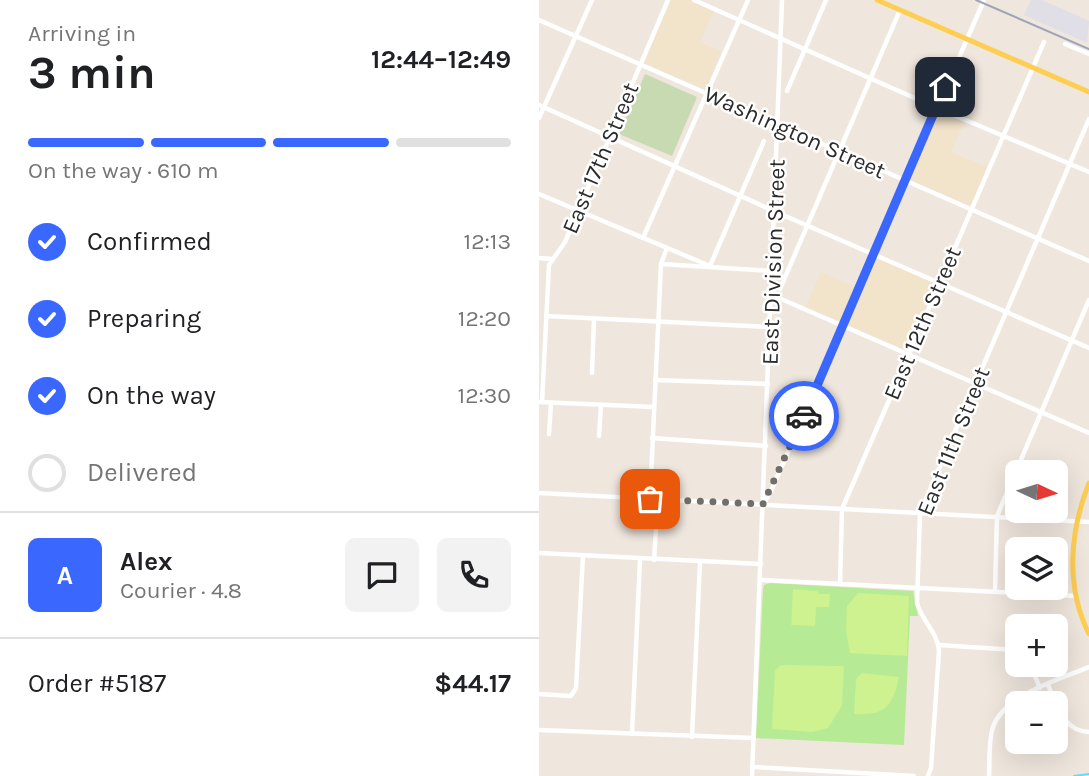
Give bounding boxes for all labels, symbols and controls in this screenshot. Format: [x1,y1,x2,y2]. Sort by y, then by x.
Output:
text: Arriving in [28,20,136,47]
text: 12:44–12:49 [371,44,511,75]
text: 3 min [28,46,156,100]
pin [915,57,975,117]
icon: home [926,68,964,106]
street label: East 17th Street [557,78,645,238]
street label: Washington Street [700,80,890,185]
text: On the way · 610 m [28,157,218,184]
street label: East Division Street [756,158,791,366]
icon: check [28,223,66,261]
text: Confirmed [87,226,212,257]
text: 12:13 [464,228,511,255]
street label: East 12th Street [878,242,967,404]
icon: check [28,300,66,338]
text: Preparing [87,303,201,334]
text: 12:20 [458,305,511,332]
street label: East 11th Street [911,363,996,520]
icon: check [28,377,66,415]
text: On the way [87,380,216,411]
courier [769,381,839,451]
text: 12:30 [458,382,511,409]
icon: car [785,397,823,435]
text: Delivered [87,457,197,488]
north arrow [1005,460,1067,523]
map controls [1005,460,1068,754]
pin [620,469,680,529]
icon: bag [631,480,669,518]
button: layers [1005,537,1068,600]
button: chat [345,538,419,612]
button: phone [437,538,511,612]
text: Alex [120,546,172,577]
text: A [57,560,73,591]
text: Courier · 4.8 [120,577,242,604]
button: + [1005,614,1068,677]
text: Order #5187 [28,668,166,699]
text: $44.17 [434,668,511,699]
button: − [1005,691,1068,754]

